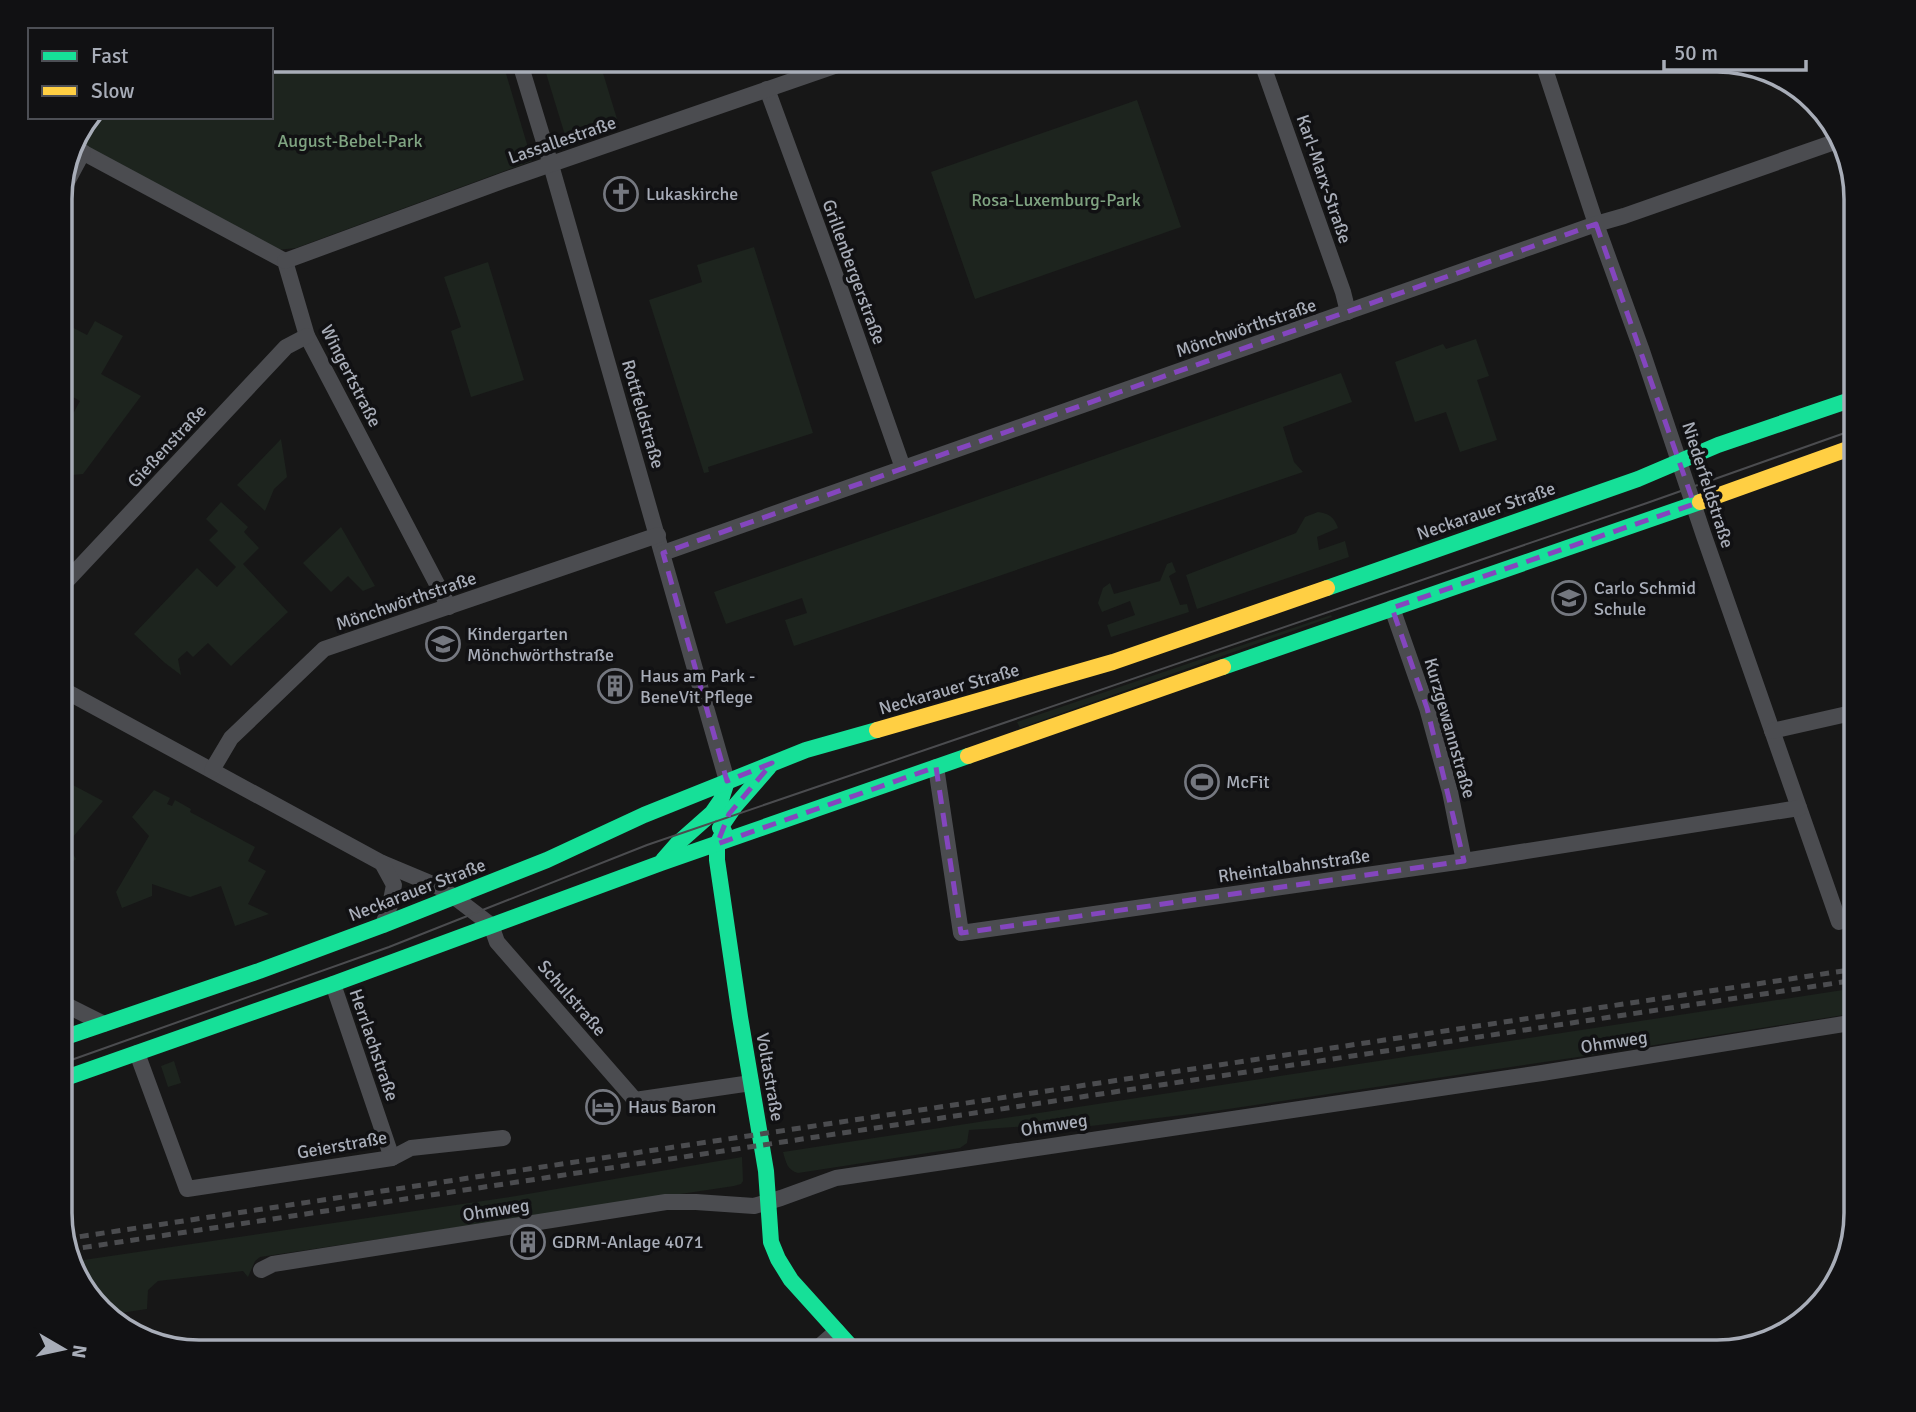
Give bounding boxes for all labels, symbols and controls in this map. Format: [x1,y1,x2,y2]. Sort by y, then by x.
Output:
legend [28,28,273,119]
scale bar [1664,28,1806,72]
text: 50 m [1674,40,1718,66]
text: Fast [91,43,128,69]
text: Slow [91,78,135,104]
street label: Lassallestraße [505,111,619,169]
street label: Karl-Marx-Straße [1292,112,1356,246]
park label: August-Bebel-Park [278,130,422,152]
church icon: Lukaskirche [602,175,640,213]
place label: Lukaskirche [646,183,738,205]
park label: Rosa-Luxemburg-Park [971,189,1141,211]
street label: Grillenbergerstraße [818,197,890,347]
street label: Mönchwörthstraße [1173,294,1319,362]
street label: Wingertstraße [316,321,386,431]
street label: Rottfeldstraße [617,357,669,471]
street label: Gießenstraße [123,400,211,492]
street label: Niederfeldstraße [1677,419,1739,551]
street label: Neckarauer Straße [1414,477,1558,545]
street label: Mönchwörthstraße [333,567,479,635]
place label: Carlo Schmid Schule [1594,577,1696,620]
school or university icon: Carlo Schmid Schule [1550,579,1588,617]
place label: Kindergarten Mönchwörthstraße [467,623,614,666]
school or university icon: Kindergarten Mönchwörthstraße [424,625,462,663]
street label: Kurzgewannstraße [1419,655,1481,801]
street label: Neckarauer Straße [876,658,1022,720]
place label: Haus am Park - BeneVit Pflege [640,665,755,708]
building icon: Haus am Park - BeneVit Pflege [596,667,634,705]
sports icon: McFit [1183,763,1221,801]
place label: McFit [1226,771,1270,793]
street label: Rheintalbahnstraße [1217,844,1371,888]
street label: Neckarauer Straße [345,854,489,926]
street label: Schulstraße [533,955,611,1041]
street label: Herrlachstraße [345,986,403,1104]
street label: Ohmweg [1579,1026,1649,1058]
street label: Voltastraße [751,1031,789,1123]
hotel icon: Haus Baron [584,1088,622,1126]
place label: Haus Baron [628,1096,716,1118]
street label: Ohmweg [1019,1109,1089,1141]
street label: Geierstraße [295,1126,389,1164]
street label: Ohmweg [461,1194,531,1226]
building icon: GDRM-Anlage 4071 [509,1223,547,1261]
place label: GDRM-Anlage 4071 [552,1231,703,1253]
north arrow [28,1314,98,1384]
text: N [66,1343,92,1360]

